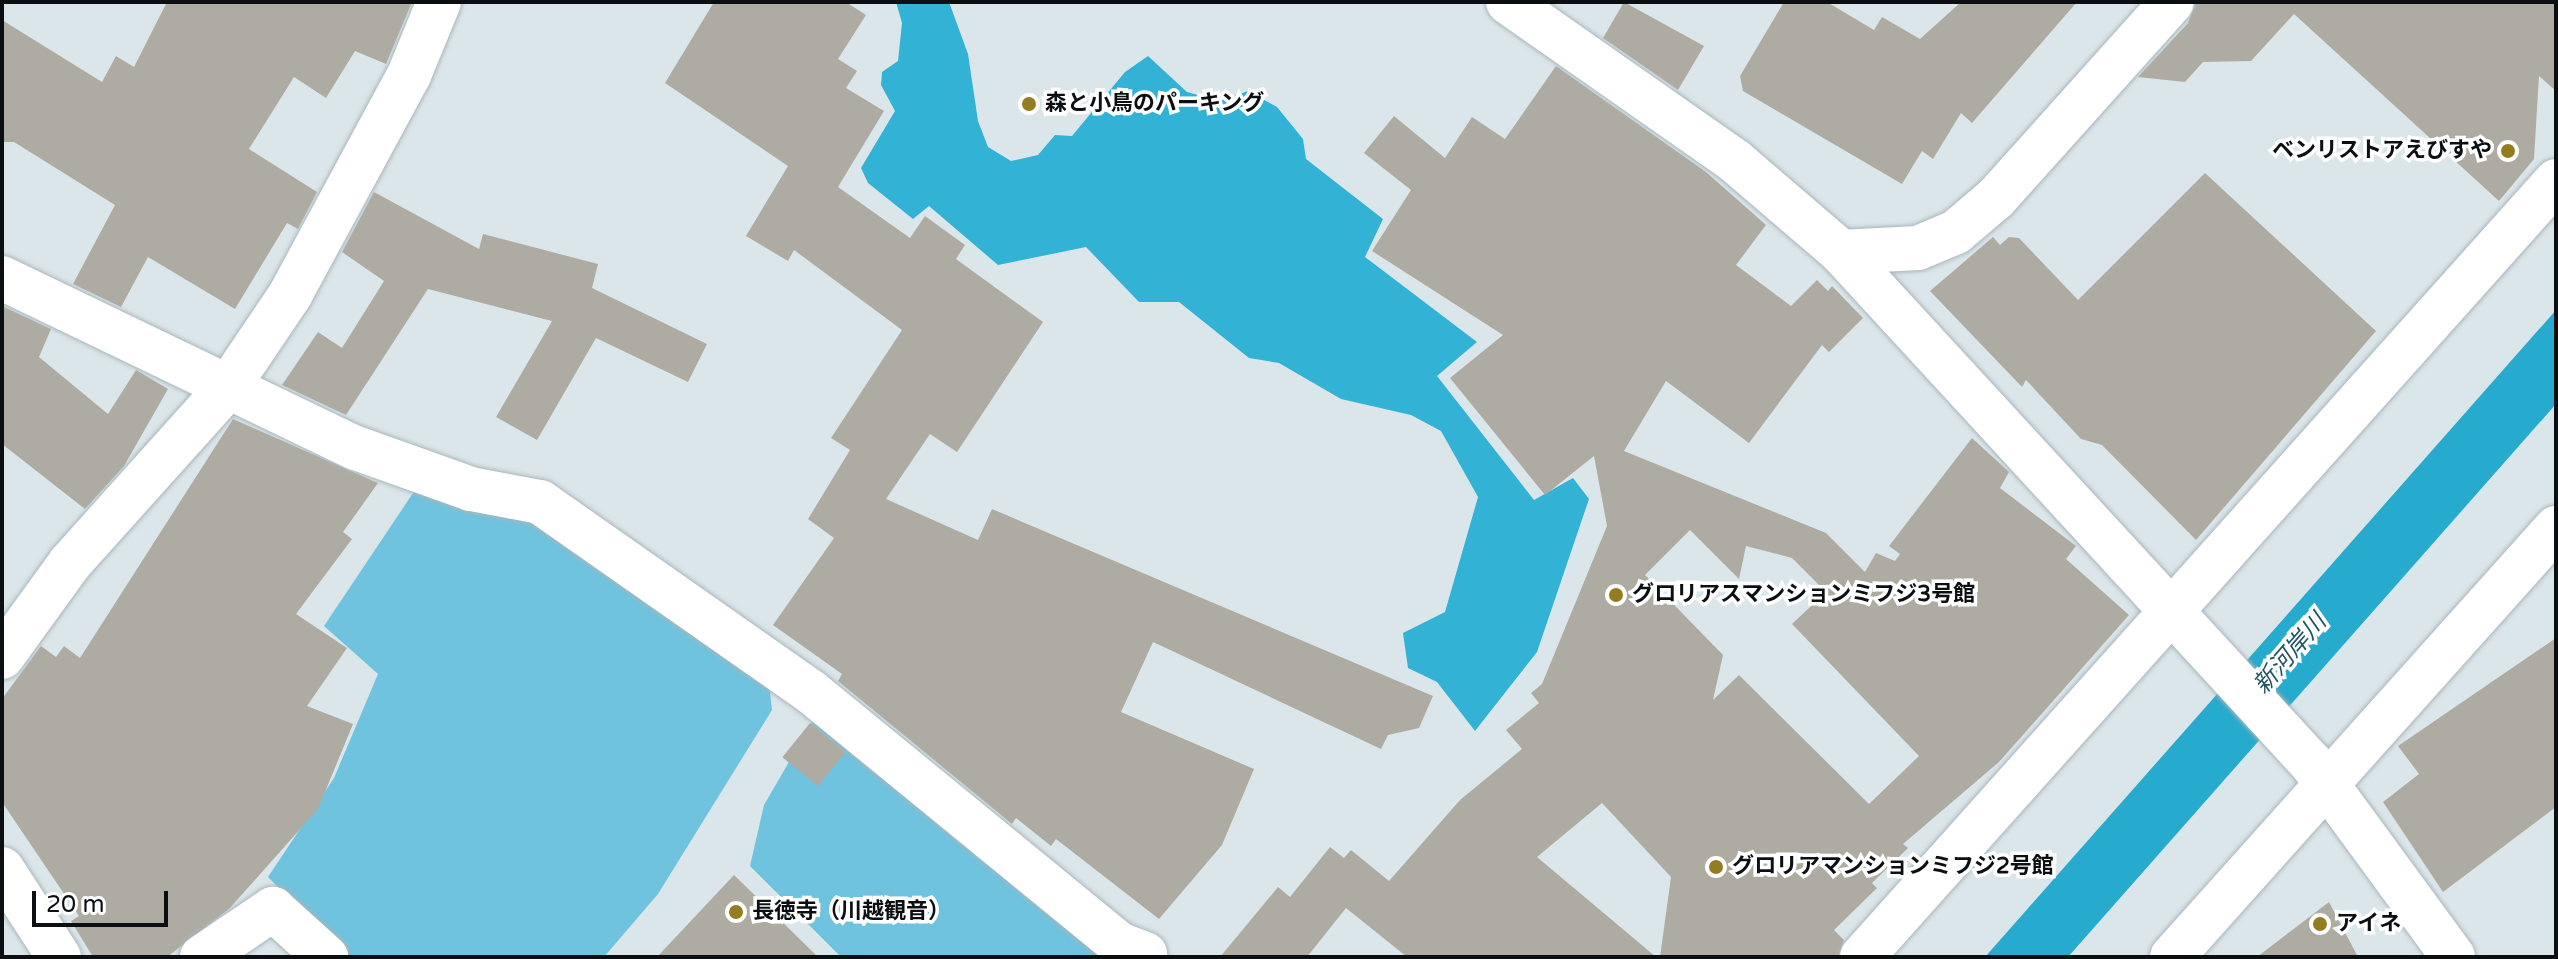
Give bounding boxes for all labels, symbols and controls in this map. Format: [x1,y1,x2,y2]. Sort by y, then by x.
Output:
place label: 森と小鳥のパーキング [1045,91,1265,117]
marker: 森と小鳥のパーキング [1020,95,1038,113]
place label: ベンリストアえびすや [2272,138,2492,164]
marker: ベンリストアえびすや [2499,142,2517,160]
place label: グロリアスマンションミフジ3号館 [1632,582,1976,608]
marker: グロリアスマンションミフジ3号館 [1607,586,1625,604]
water label: 新河岸川 [2248,608,2332,700]
place label: グロリアマンションミフジ2号館 [1732,854,2054,880]
marker: グロリアマンションミフジ2号館 [1707,858,1725,876]
scale bar [36,875,172,925]
text: 20 m [46,890,104,919]
place label: 長徳寺（川越観音） [752,899,950,925]
marker: 長徳寺（川越観音） [727,903,745,921]
place label: アイネ [2336,911,2402,937]
marker: アイネ [2311,915,2329,933]

